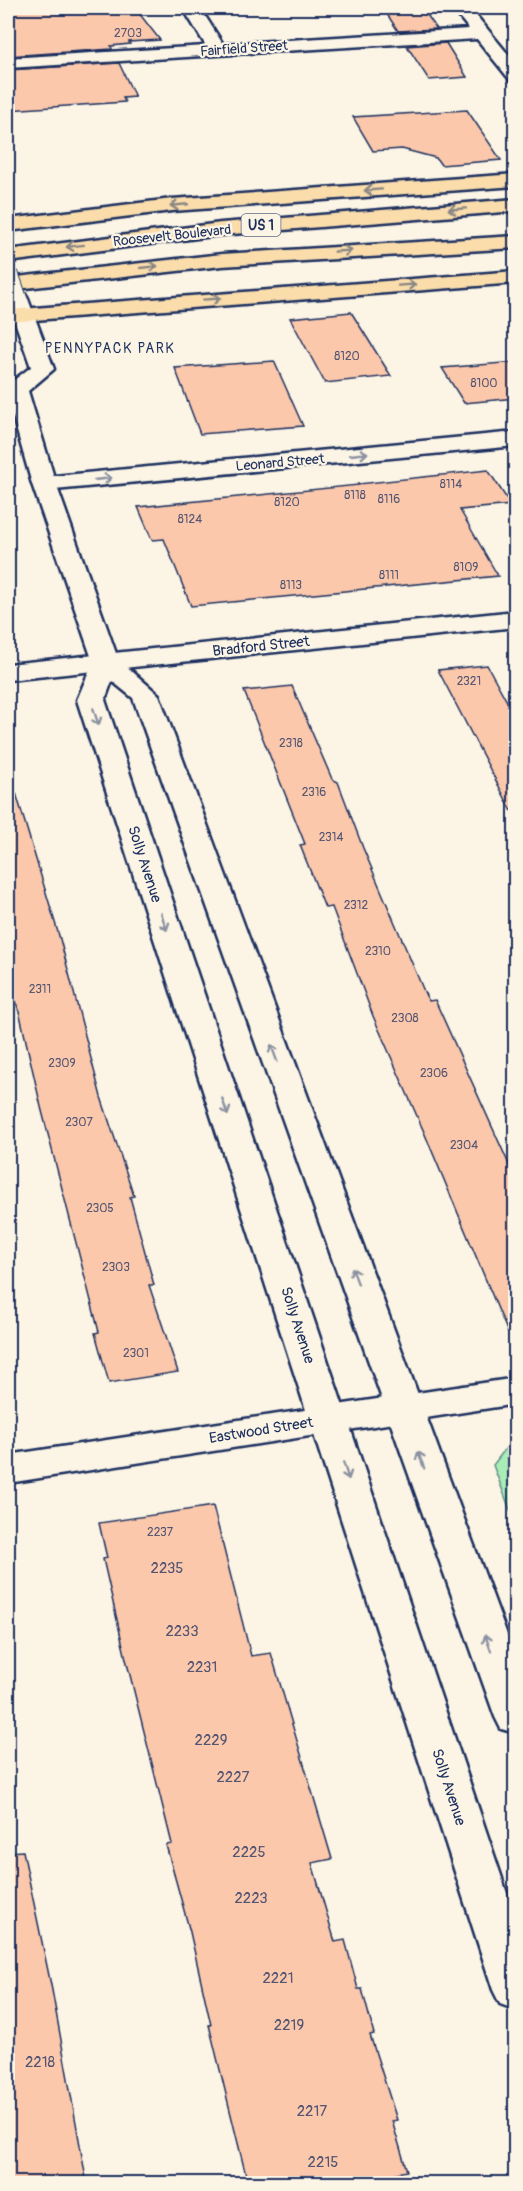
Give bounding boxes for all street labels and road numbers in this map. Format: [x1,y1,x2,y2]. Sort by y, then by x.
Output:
street label: Fairfield Street [200,37,289,60]
road number: US 1 [242,214,280,236]
street label: Roosevelt Boulevard [112,221,232,250]
street label: Leonard Street [235,450,326,475]
street label: Bradford Street [211,632,312,661]
street label: Solly Avenue [123,823,166,906]
street label: Solly Avenue [276,1284,319,1367]
street label: Eastwood Street [208,1413,315,1448]
street label: Solly Avenue [427,1746,470,1829]

